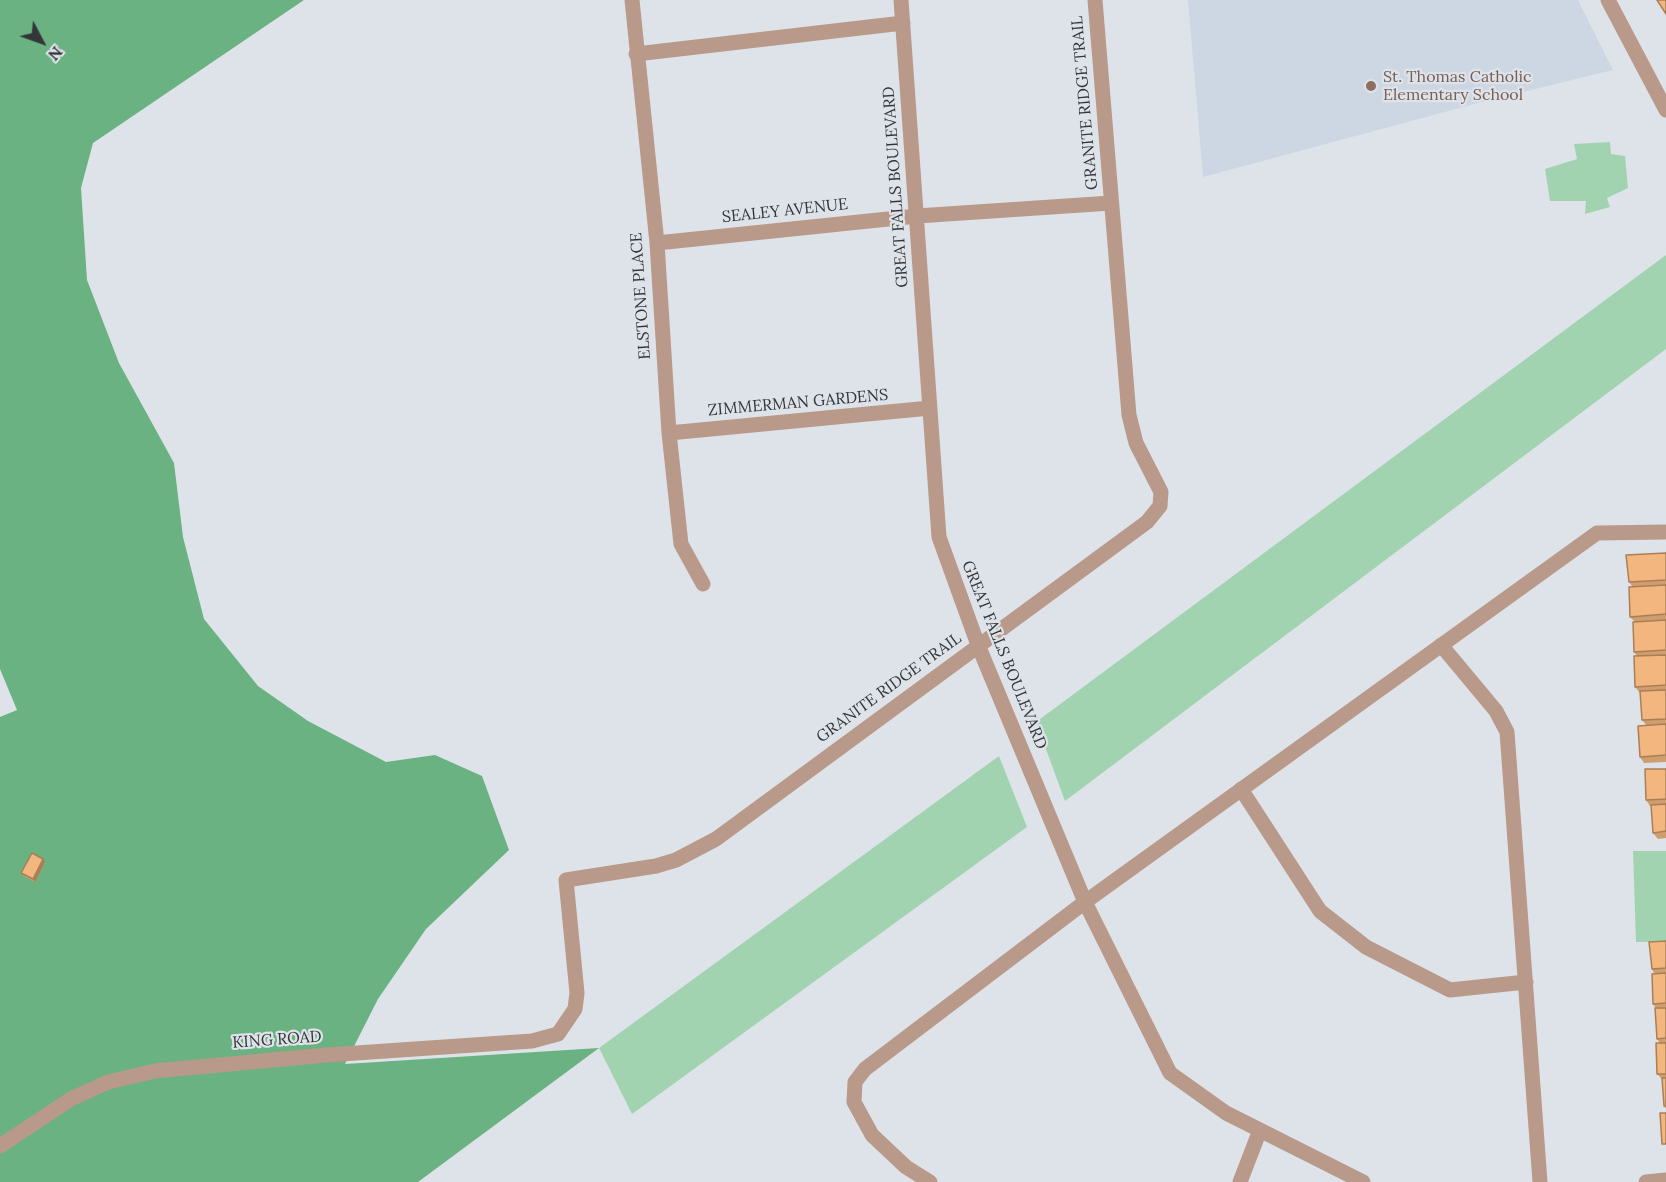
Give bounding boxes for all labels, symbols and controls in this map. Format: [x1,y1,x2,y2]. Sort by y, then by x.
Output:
north arrow [12,12,72,72]
street label: GRANITE RIDGE TRAIL [1068,15,1102,191]
text: N [44,43,67,65]
place label: St. Thomas Catholic Elementary School [1383,67,1532,105]
marker: St. Thomas Catholic Elementary School [1364,79,1378,93]
street label: GREAT FALLS BOULEVARD [879,86,913,288]
street label: SEALEY AVENUE [721,195,849,227]
street label: ELSTONE PLACE [627,232,655,360]
street label: ZIMMERMAN GARDENS [707,386,889,420]
street label: GREAT FALLS BOULEVARD [957,558,1051,752]
street label: GRANITE RIDGE TRAIL [813,629,965,747]
street label: KING ROAD [232,1027,322,1053]

